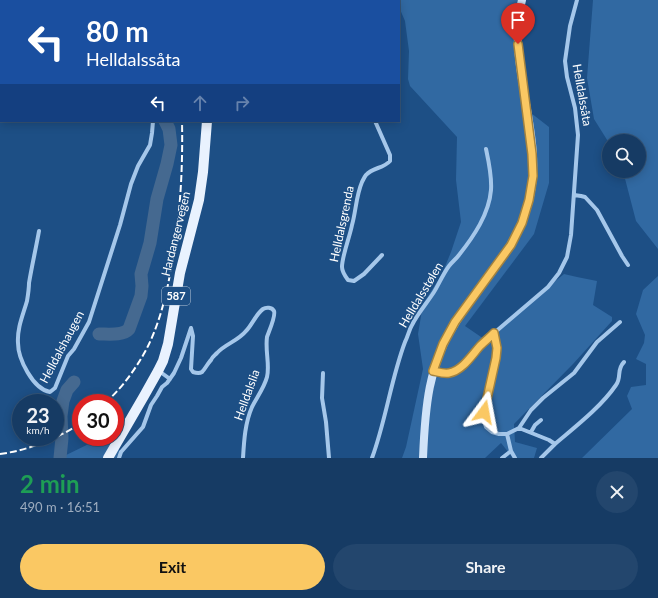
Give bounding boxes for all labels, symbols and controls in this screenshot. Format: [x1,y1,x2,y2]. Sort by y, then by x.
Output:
pin [501,3,535,44]
icon: arrive [507,9,529,31]
text: 80 m [86,14,149,48]
icon: left [20,16,72,68]
text: Helldalssåta [86,48,181,70]
street label: Helldalssåta [570,63,595,127]
icon: left [147,92,169,114]
icon: ahead [189,92,211,114]
icon: right [231,92,253,114]
map controls [602,134,646,178]
button: search [602,134,646,178]
street label: Helldalsgrenda [326,184,357,263]
street label: Hardangervegen [158,190,193,278]
street label: Helldalsstølen [395,259,446,330]
road number: 587 [162,287,190,305]
street label: Helldalshaugen [36,308,87,386]
street label: Helldalslia [230,367,263,422]
position arrow [463,391,505,433]
speed limit sign: 30 [72,394,124,446]
text: 23 [26,403,50,427]
text: km/h [26,424,50,436]
text: 2 min [20,469,80,498]
button: close [596,471,638,513]
text: 490 m · 16:51 [20,499,100,515]
button: Exit [20,544,325,590]
button: Share [333,544,638,590]

